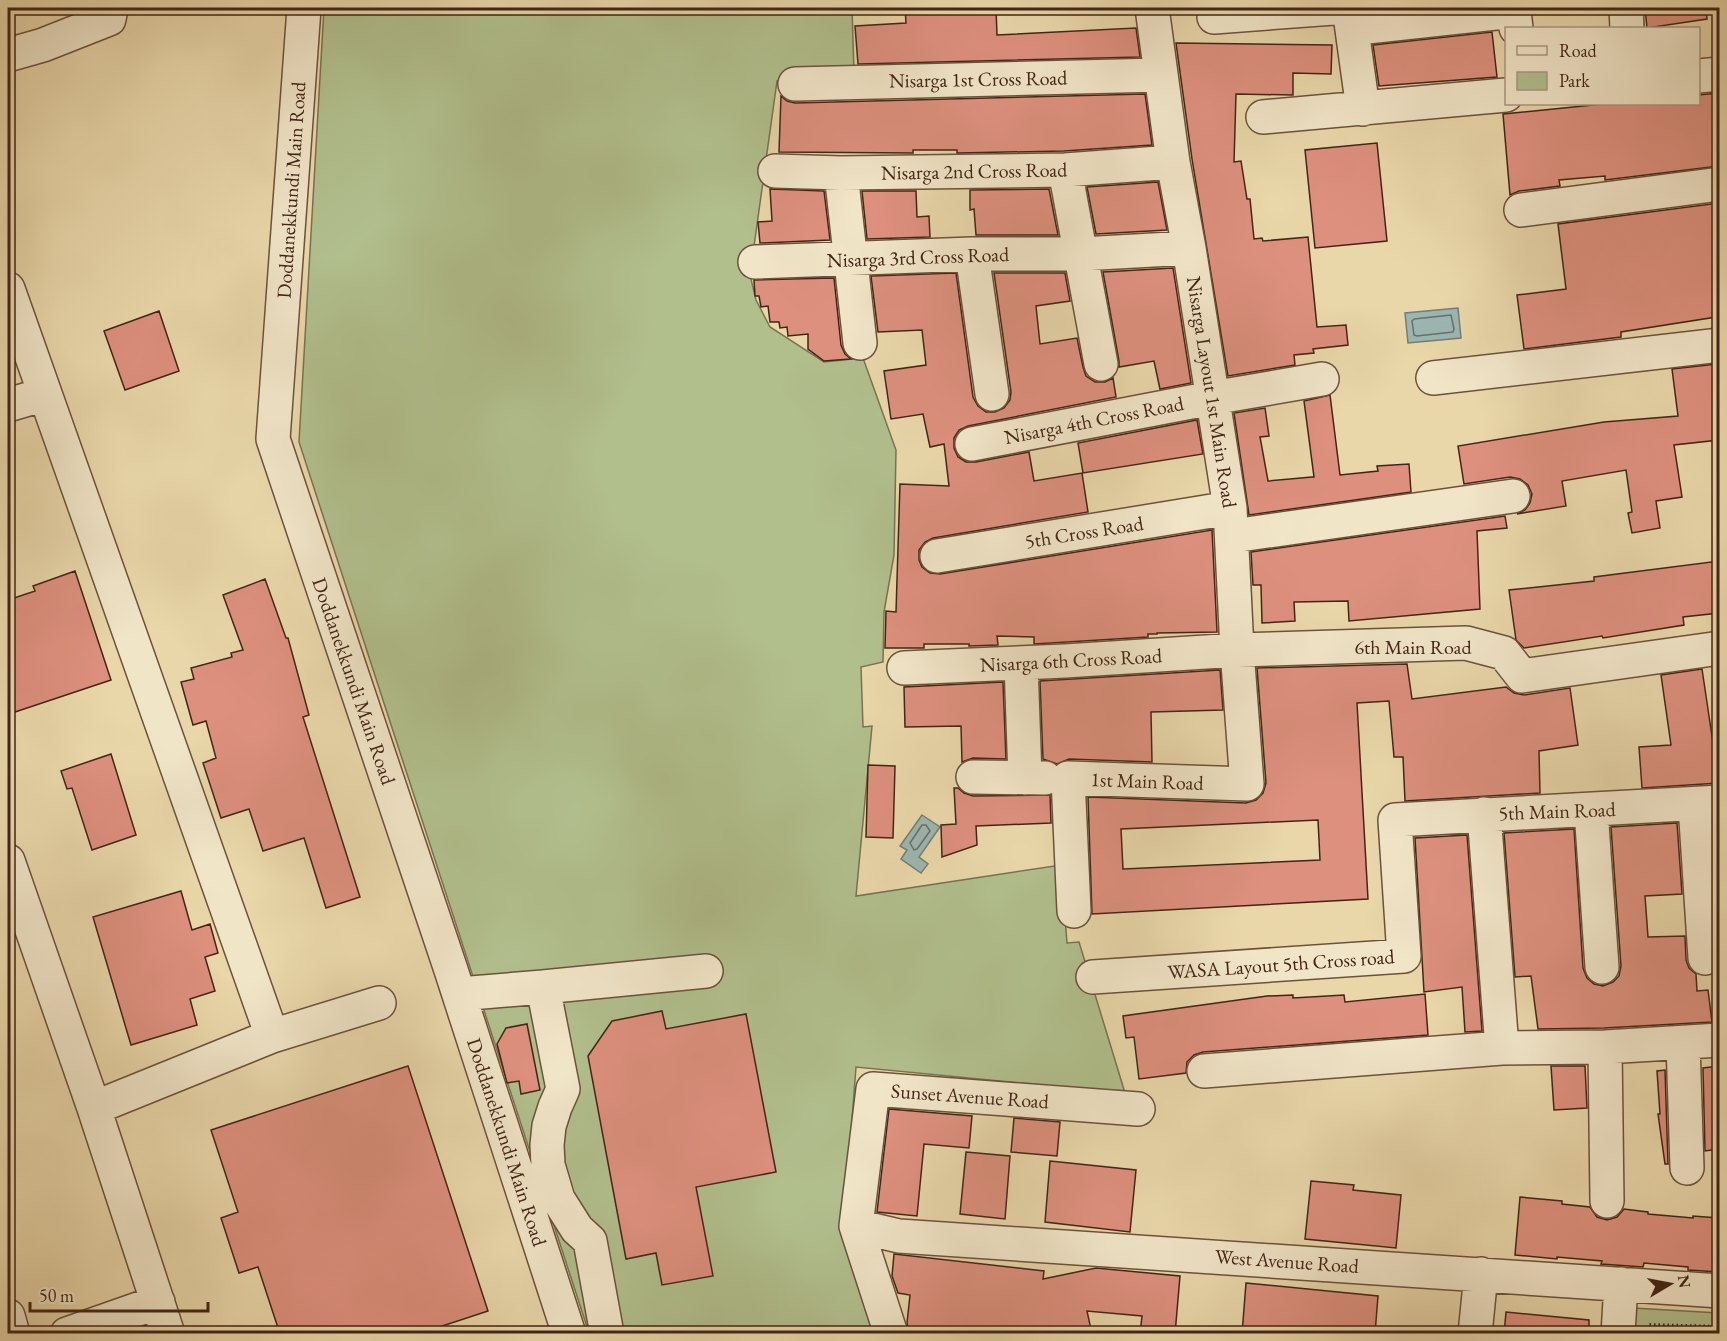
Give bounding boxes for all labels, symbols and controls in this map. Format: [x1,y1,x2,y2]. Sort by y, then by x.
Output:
legend [1505,27,1700,105]
text: Road [1559,39,1598,62]
street label: Nisarga 1st Cross Road [889,64,1068,94]
text: Park [1559,69,1590,92]
street label: Doddanekkundi Main Road [270,80,312,299]
street label: Nisarga 2nd Cross Road [881,156,1068,186]
street label: Nisarga 3rd Cross Road [826,241,1011,273]
street label: Nisarga Layout 1st Main Road [1181,274,1243,511]
street label: Nisarga 4th Cross Road [1002,390,1187,450]
street label: 5th Cross Road [1023,510,1146,554]
street label: Doddanekkundi Main Road [306,574,402,789]
street label: 6th Main Road [1354,634,1472,660]
street label: Nisarga 6th Cross Road [979,642,1164,678]
street label: 1st Main Road [1090,766,1205,796]
street label: 5th Main Road [1498,796,1617,826]
street label: WASA Layout 5th Cross road [1167,943,1396,985]
street label: Doddanekkundi Main Road [461,1035,553,1250]
street label: Sunset Avenue Road [890,1078,1051,1115]
street label: West Avenue Road [1214,1243,1361,1279]
north arrow [1640,1254,1700,1314]
text: N [1673,1273,1696,1290]
scale bar [30,1275,208,1313]
text: 50 m [39,1284,74,1307]

